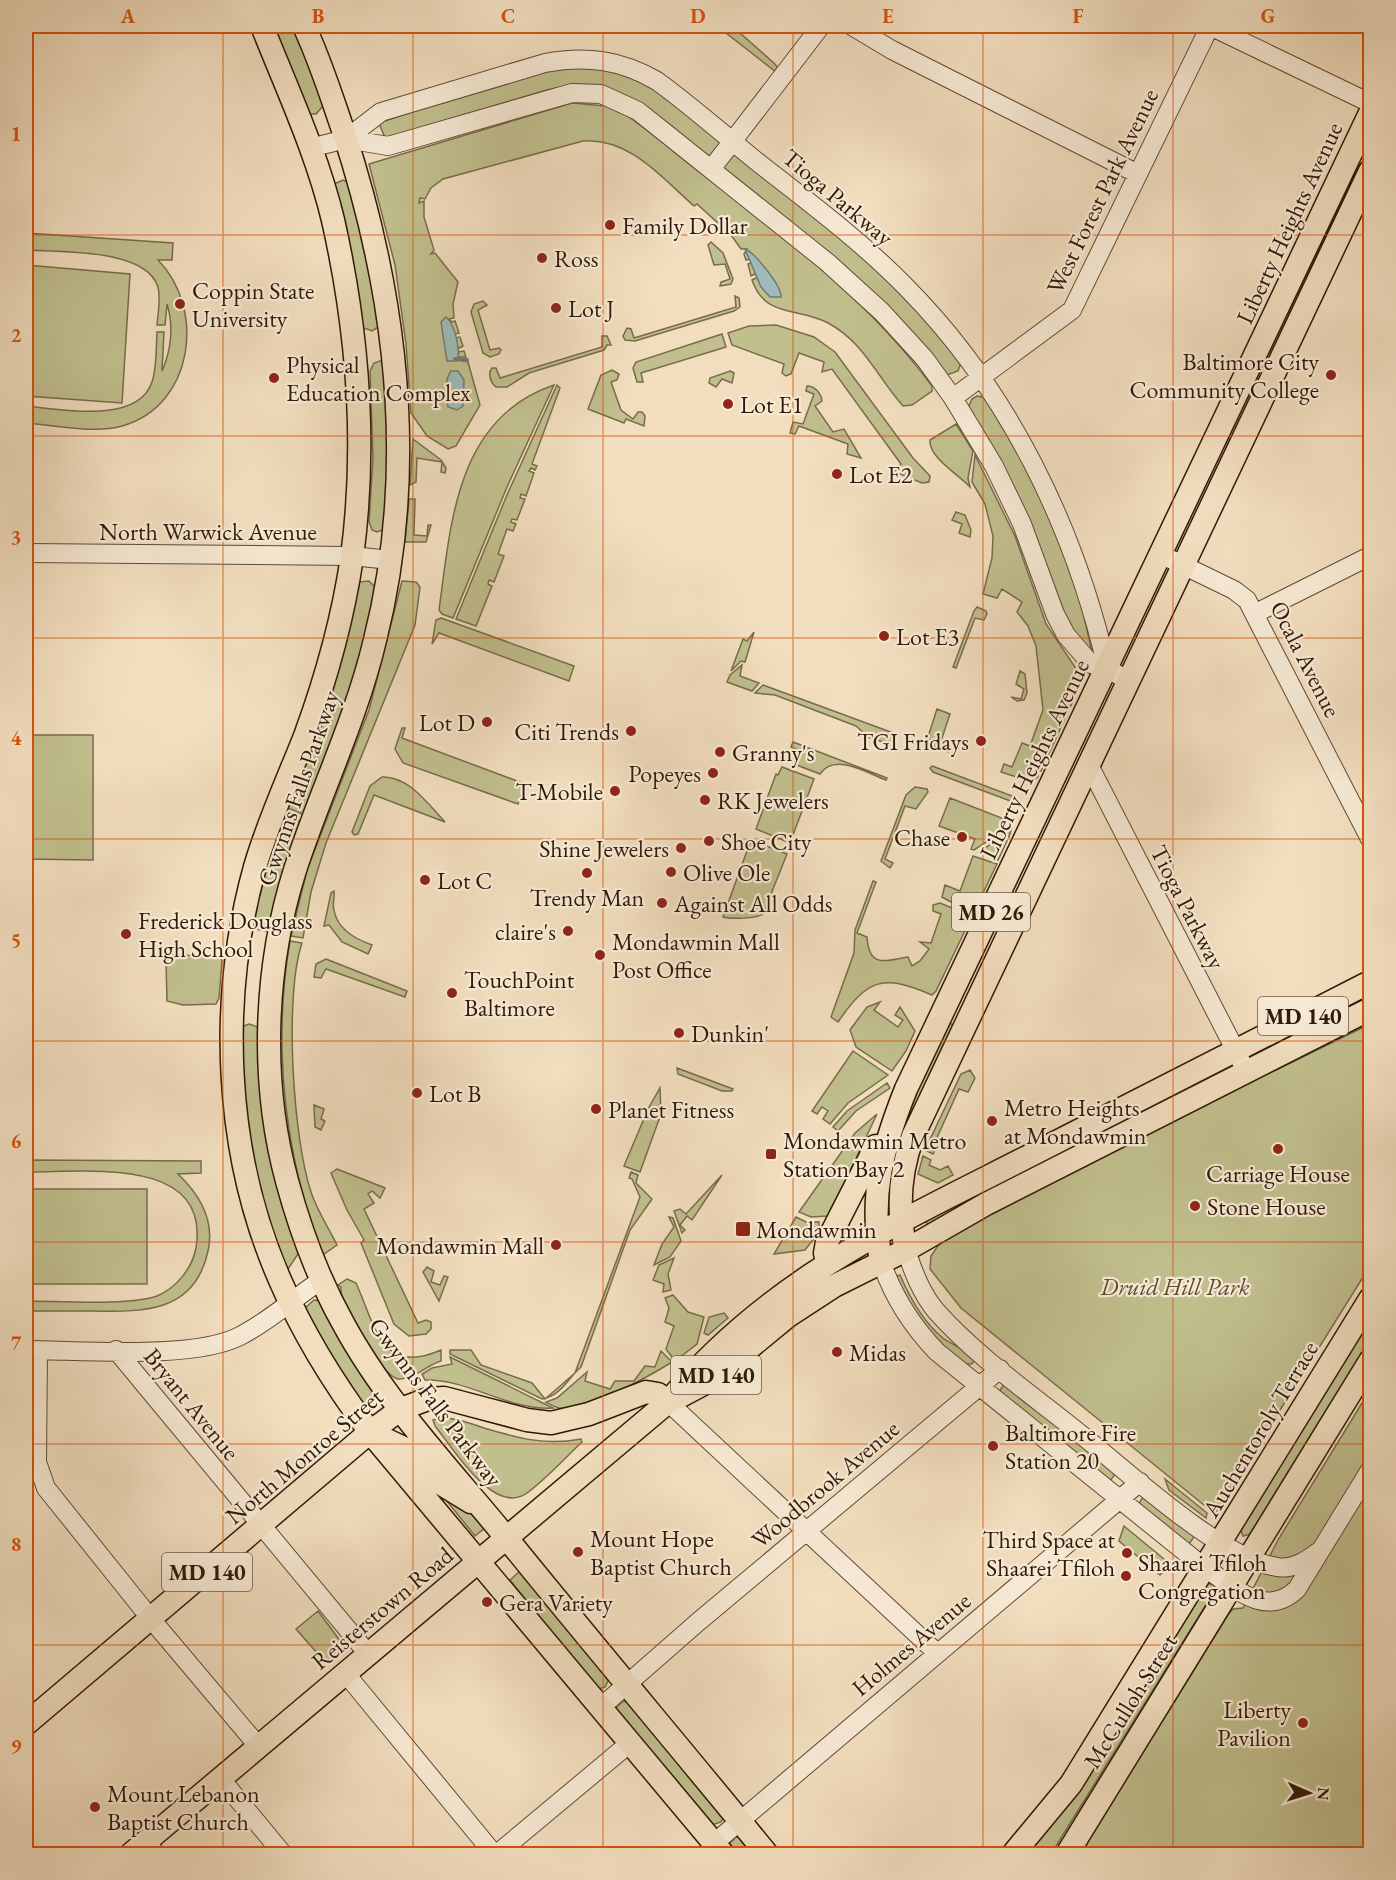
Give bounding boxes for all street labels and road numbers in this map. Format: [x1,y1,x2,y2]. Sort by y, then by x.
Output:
street label: West Forest Park Avenue [1039,83,1165,299]
street label: Liberty Heights Avenue [1229,117,1349,329]
street label: Tioga Parkway [776,142,900,253]
street label: North Warwick Avenue [99,516,317,547]
street label: Ocala Avenue [1264,596,1348,722]
street label: Liberty Heights Avenue [972,654,1096,864]
street label: Gwynns Falls Parkway [250,686,346,890]
street label: Tioga Parkway [1143,840,1233,975]
road number: MD 26 [952,893,1030,931]
road number: MD 140 [1258,997,1348,1035]
street label: Gwynns Falls Parkway [362,1311,510,1493]
street label: Auchentoroly Terrace [1195,1335,1325,1524]
street label: Bryant Avenue [137,1342,247,1466]
road number: MD 140 [671,1356,761,1394]
street label: North Monroe Street [219,1381,389,1531]
street label: Woodbrook Avenue [744,1413,906,1555]
street label: Reisterstown Road [305,1539,460,1676]
road number: MD 140 [162,1553,252,1591]
street label: Holmes Avenue [845,1585,977,1703]
street label: McCulloh Street [1076,1627,1184,1774]

